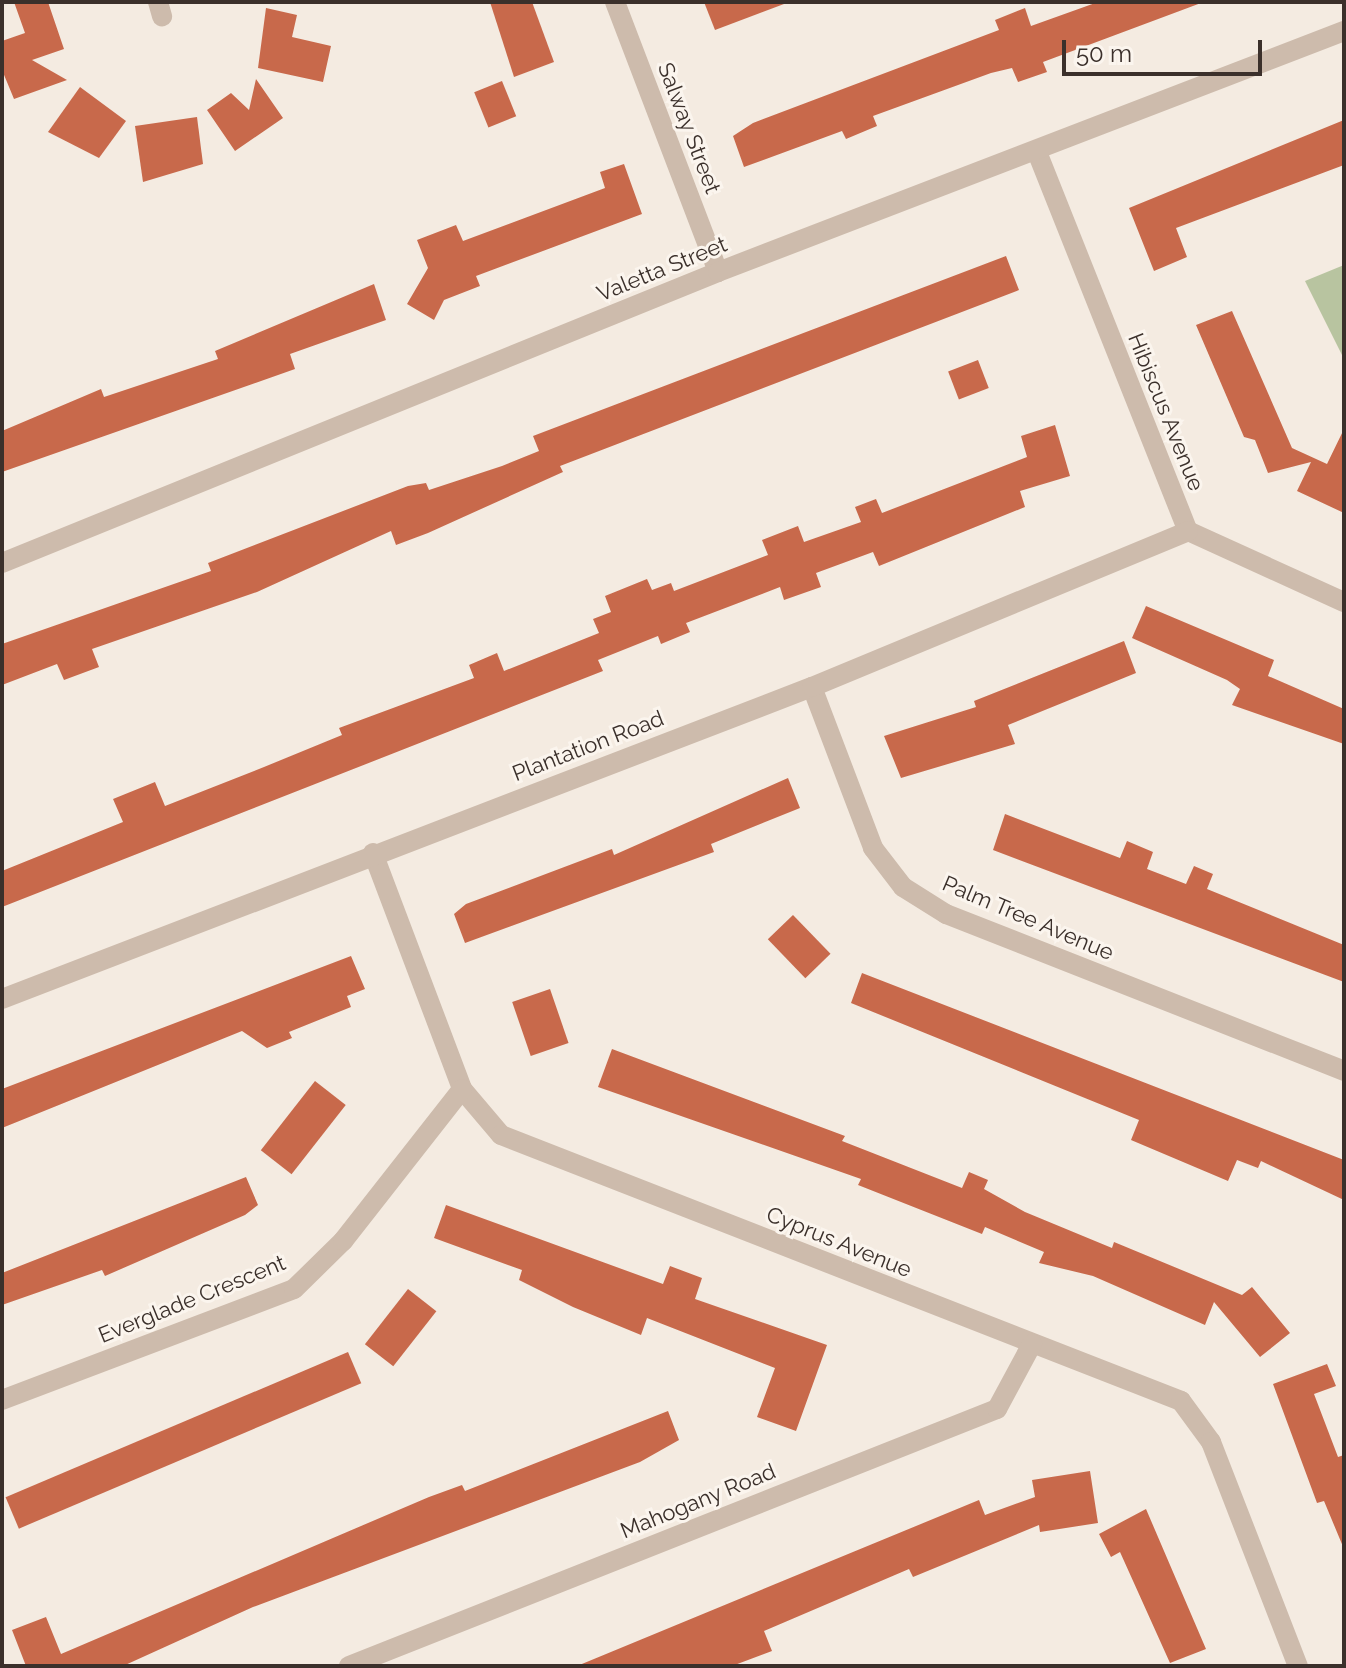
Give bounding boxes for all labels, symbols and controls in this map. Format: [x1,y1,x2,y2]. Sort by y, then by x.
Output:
scale bar [1066,24,1266,74]
text: 50 m [1076,39,1132,68]
street label: Salway Street [652,59,726,197]
street label: Valetta Street [593,231,731,307]
street label: Hibiscus Avenue [1122,329,1210,495]
street label: Plantation Road [509,705,667,787]
street label: Palm Tree Avenue [938,870,1118,966]
street label: Cyprus Avenue [762,1201,916,1283]
street label: Everglade Crescent [95,1249,289,1349]
street label: Mahogany Road [616,1458,780,1544]

